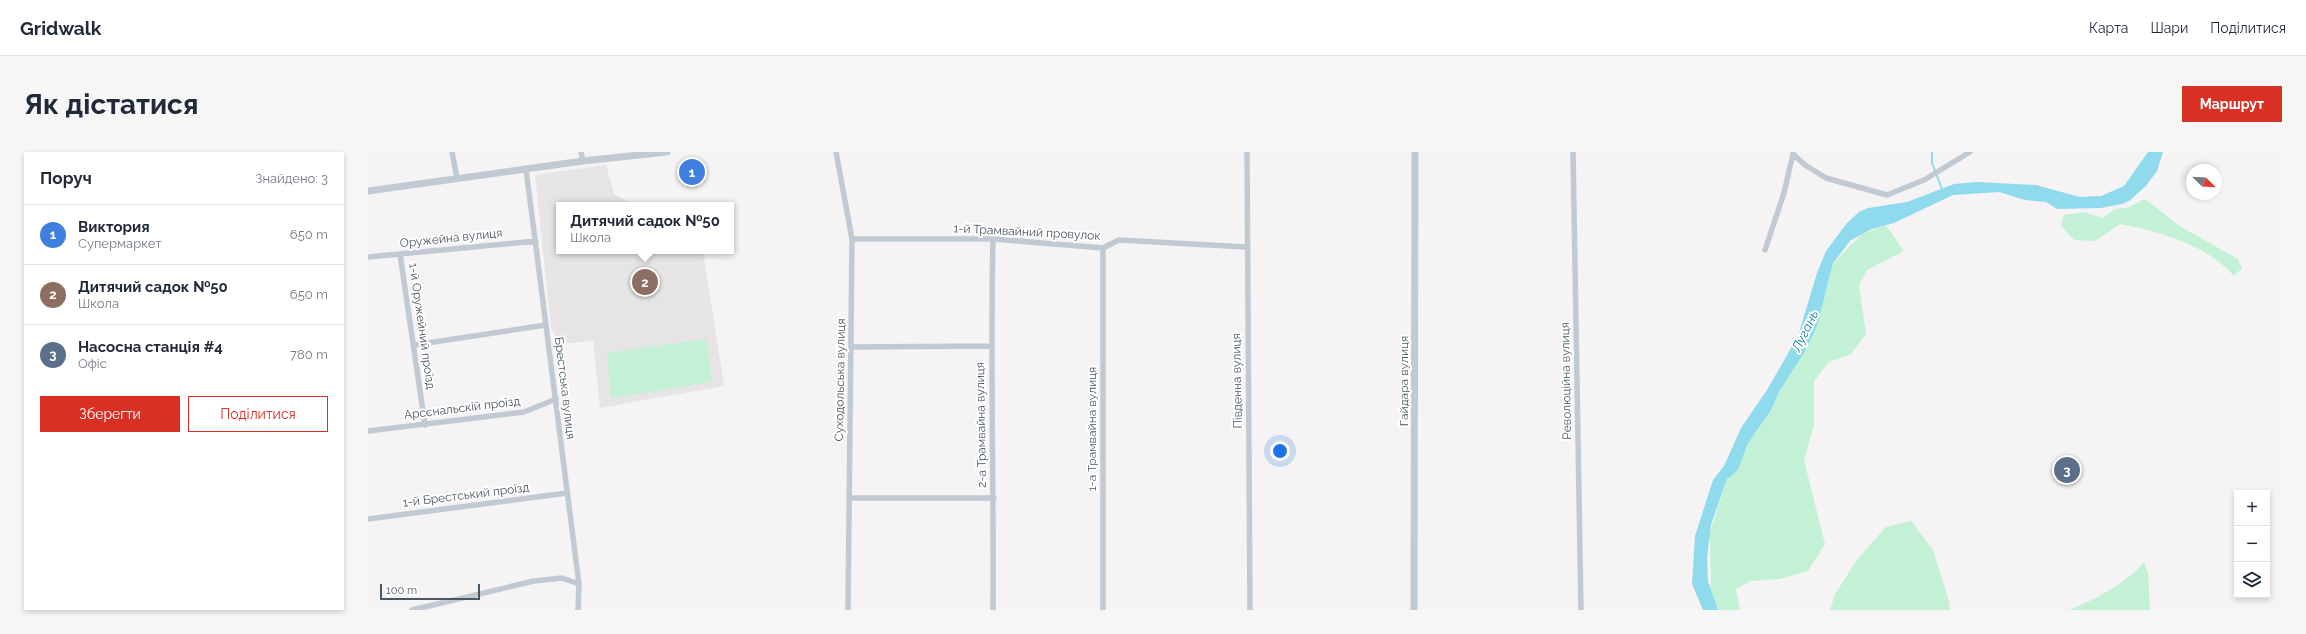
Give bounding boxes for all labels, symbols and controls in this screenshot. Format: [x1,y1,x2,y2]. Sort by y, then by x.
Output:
text: Gridwalk [20,17,101,39]
text: Карта [2089,20,2128,36]
text: Шари [2150,20,2188,36]
text: Поділитися [2210,20,2286,36]
button: Маршрут [2182,86,2282,122]
text: Як дістатися [24,88,198,121]
pin: 1 [679,157,705,187]
north arrow [2186,164,2222,200]
text: Поруч [40,168,92,188]
text: Знайдено: 3 [255,171,328,186]
popup [556,202,734,254]
text: Дитячий садок №50 [570,212,720,230]
text: Виктория [78,218,150,236]
street label: 1-й Трамвайний провулок [953,221,1101,243]
street label: Оружейна вулиця [399,226,503,250]
text: 1 [50,227,56,242]
text: 650 m [290,227,328,242]
text: Школа [570,230,611,245]
text: Супермаркет [78,236,161,251]
street label: 1-й Оружейний проїзд [406,262,438,390]
pin: 2 [632,267,658,297]
text: Дитячий садок №50 [78,278,228,296]
text: 2 [49,287,57,302]
text: 650 m [290,287,328,302]
text: Школа [78,296,119,311]
water label: Лугань [1788,308,1821,355]
street label: Суходольська вулиця [832,318,848,442]
street label: Революційна вулиця [1558,322,1574,440]
street label: Південна вулиця [1229,333,1245,429]
street label: Брестська вулиця [552,336,578,440]
street label: Гайдара вулиця [1397,336,1411,426]
text: Насосна станція #4 [78,338,223,356]
text: 3 [49,347,57,362]
text: 780 m [290,347,328,362]
text: Офіс [78,356,107,371]
street label: 2-а Трамвайна вулиця [973,362,989,488]
street label: 1-а Трамвайна вулиця [1085,367,1099,491]
street label: Арсєнальскій проїзд [403,394,521,422]
button: Зберегти [40,396,180,432]
button: Поділитися [188,396,328,432]
your location [1270,441,1290,461]
pin: 3 [2054,455,2080,485]
street label: 1-й Брестський проїзд [402,480,530,510]
map controls [2234,490,2270,598]
button: + [2234,490,2270,526]
button: − [2234,526,2270,562]
button: layers [2234,562,2270,598]
scale bar [380,582,480,601]
text: 100 m [386,584,417,597]

